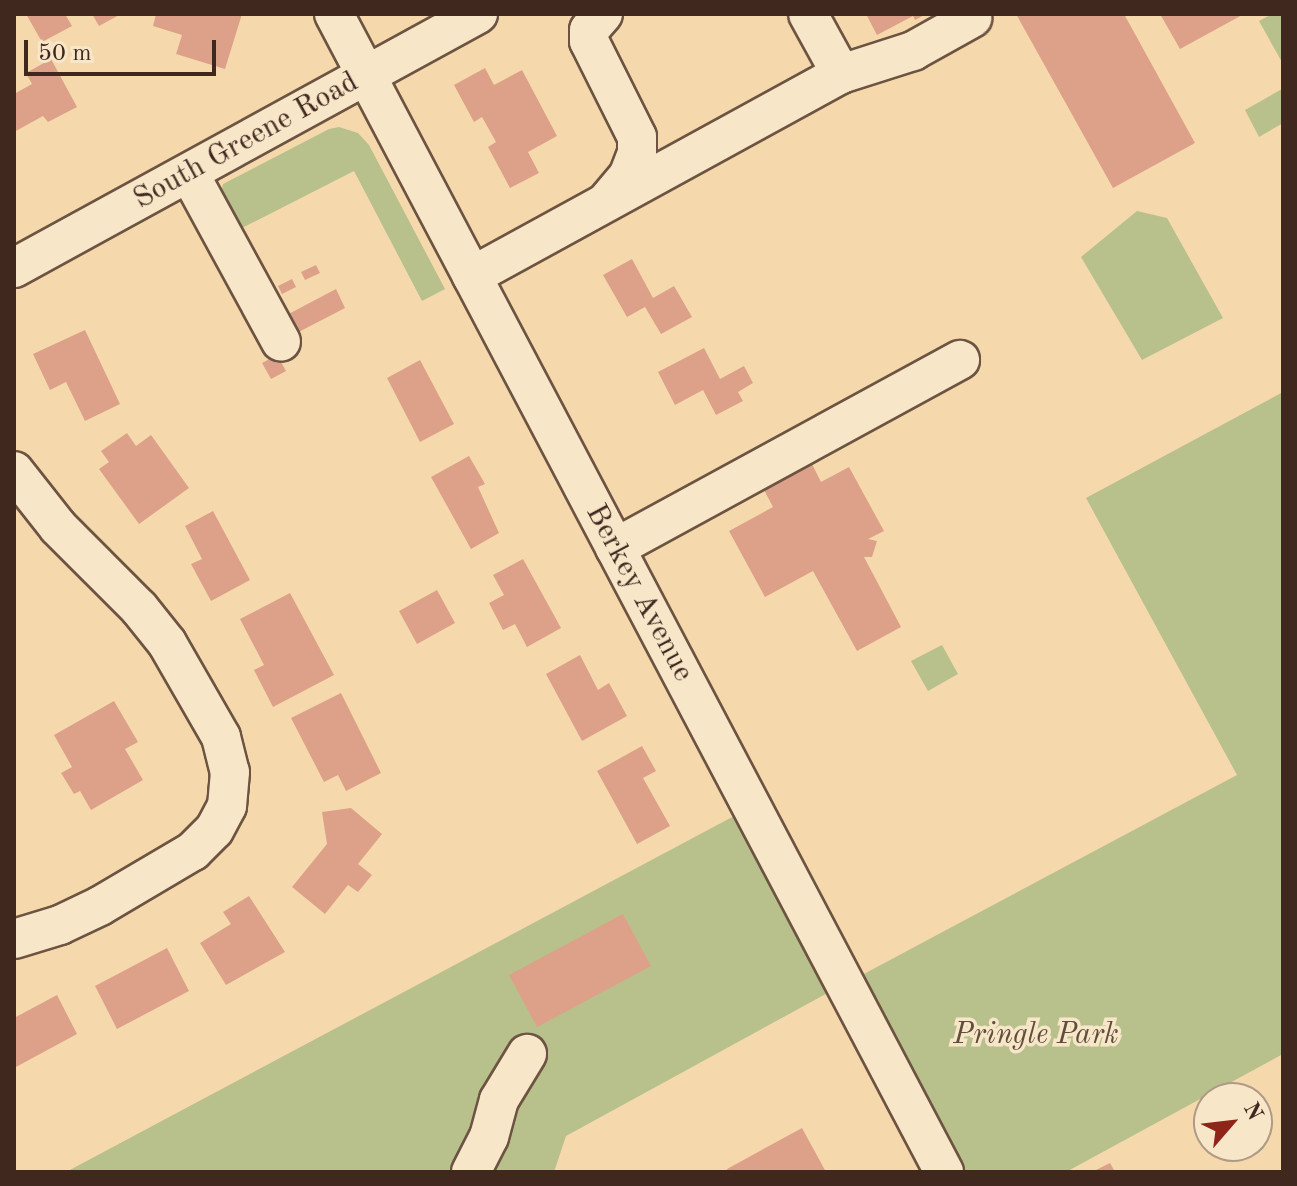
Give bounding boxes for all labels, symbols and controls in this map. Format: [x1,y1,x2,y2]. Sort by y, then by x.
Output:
scale bar [28,24,220,74]
text: 50 m [38,42,92,66]
street label: South Greene Road [127,64,365,218]
street label: Berkey Avenue [577,498,701,688]
park label: Pringle Park [953,1017,1119,1053]
north arrow [1193,1082,1273,1162]
text: N [1239,1099,1266,1124]

